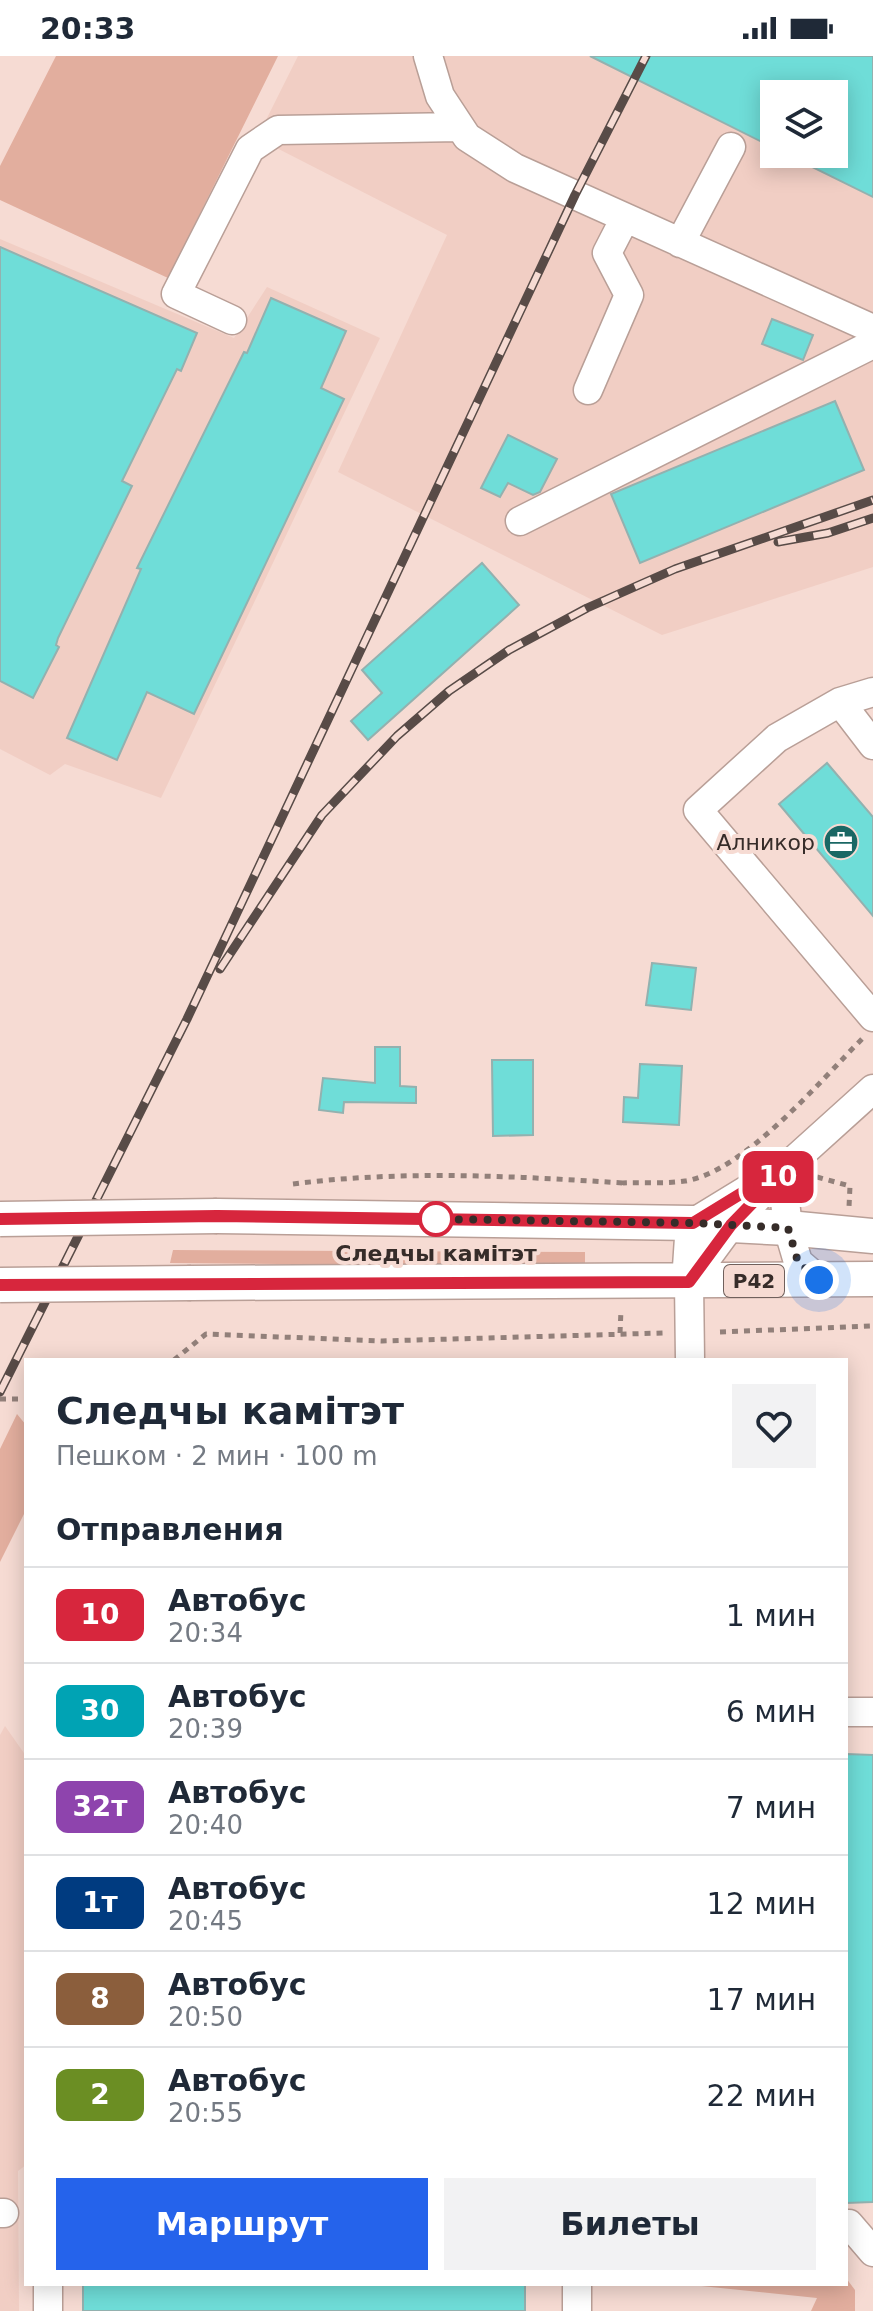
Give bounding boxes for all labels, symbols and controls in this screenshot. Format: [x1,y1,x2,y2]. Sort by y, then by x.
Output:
text: 20:33 [40,11,136,46]
map controls [760,80,848,168]
button: layers [760,80,848,168]
office icon: Алникор [822,823,860,861]
place label: Алникор [716,830,815,855]
line badge: 10 [742,1151,814,1203]
text: 10 [759,1160,797,1193]
marker: Следчы камітэт [419,1202,453,1236]
place label: Следчы камітэт [335,1241,537,1266]
your location [799,1260,839,1300]
road number: Р42 [724,1265,784,1297]
button: heart [732,1384,816,1468]
text: Следчы камітэт [56,1389,404,1433]
text: Пешком · 2 мин · 100 m [56,1441,378,1471]
text: Отправления [56,1512,284,1547]
text: Автобус [168,1583,307,1618]
text: 10 [81,1598,119,1631]
text: 1 мин [726,1598,816,1633]
text: 20:34 [168,1618,243,1648]
text: Автобус [168,1679,307,1714]
text: 30 [81,1694,119,1727]
text: 6 мин [726,1694,816,1729]
text: 20:39 [168,1714,243,1744]
text: Автобус [168,1775,307,1810]
text: 32т [72,1790,128,1823]
text: 7 мин [726,1790,816,1825]
text: 20:40 [168,1810,243,1840]
text: Автобус [168,1871,307,1906]
text: 1т [82,1886,118,1919]
text: 12 мин [707,1886,816,1921]
text: 20:45 [168,1906,243,1936]
text: Автобус [168,1967,307,2002]
text: 8 [90,1982,110,2015]
text: 17 мин [707,1982,816,2017]
text: 20:50 [168,2002,243,2032]
text: Автобус [168,2063,307,2098]
text: 2 [90,2078,110,2111]
text: 22 мин [707,2078,816,2113]
text: 20:55 [168,2098,243,2128]
button: Маршрут [56,2178,428,2270]
button: Билеты [444,2178,816,2270]

